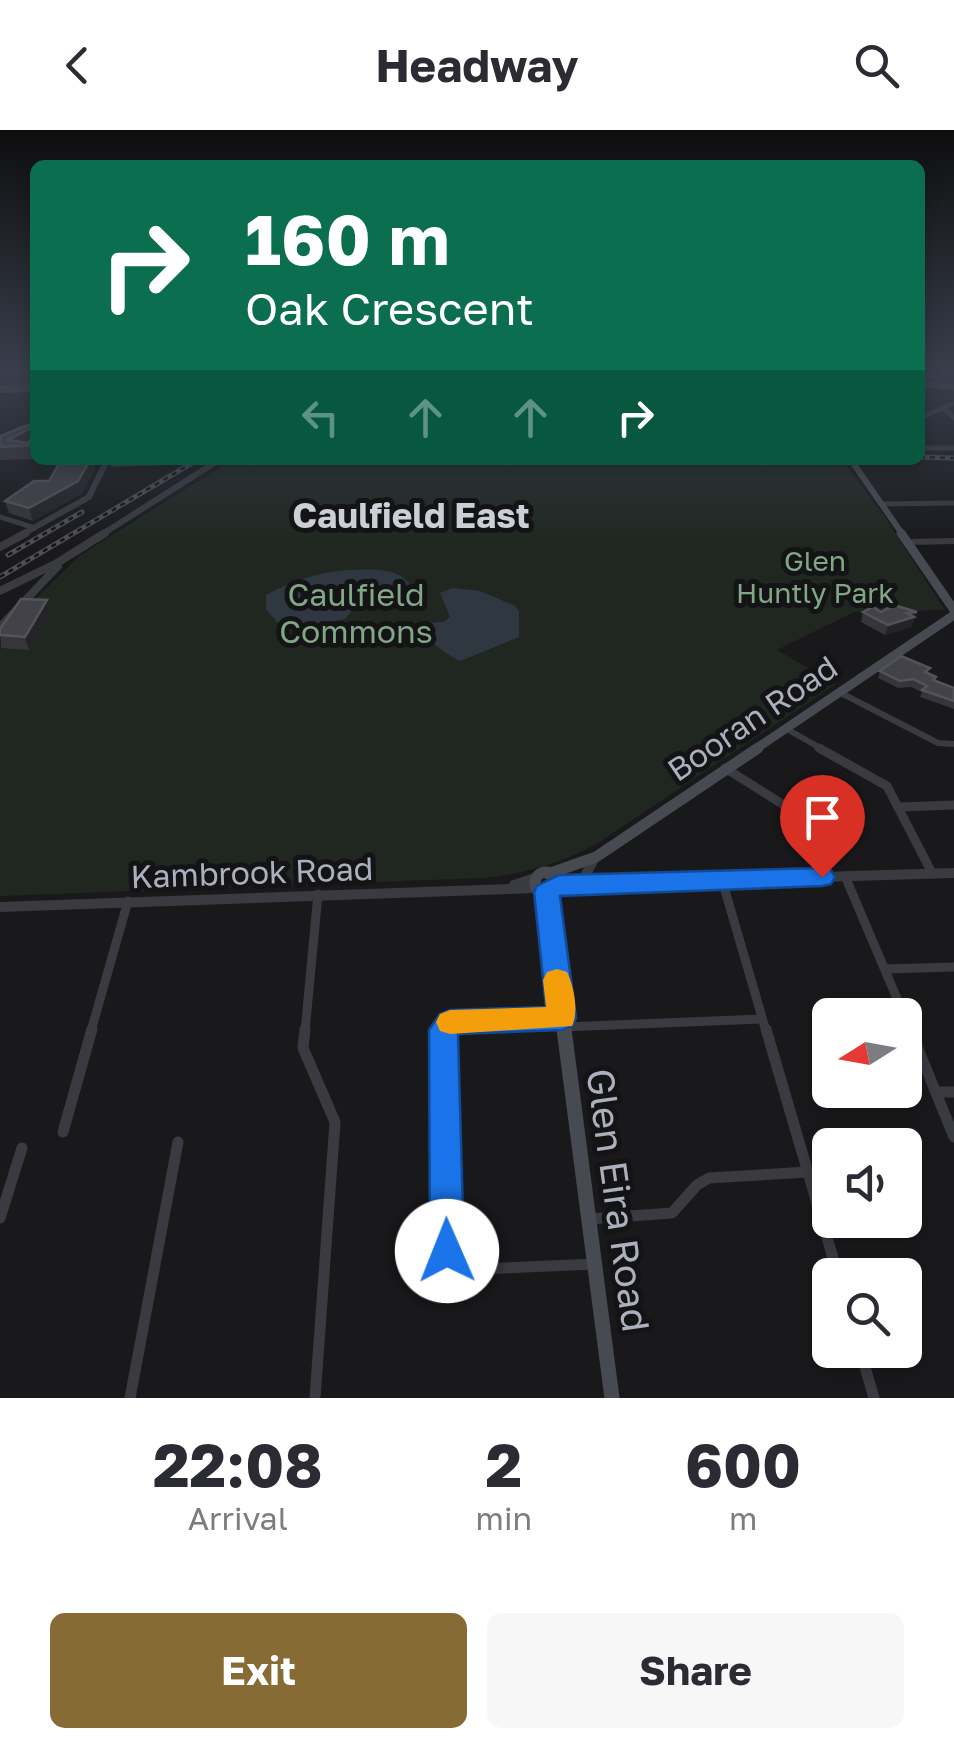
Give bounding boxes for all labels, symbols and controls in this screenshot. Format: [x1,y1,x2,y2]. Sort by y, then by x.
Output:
icon: back [50,38,105,93]
text: Headway [375,38,579,92]
icon: search [849,38,904,93]
text: 160 m [245,196,450,280]
icon: right [80,200,210,330]
text: Oak Crescent [245,281,534,335]
icon: left [293,390,348,445]
icon: ahead [398,390,453,445]
icon: ahead [503,390,558,445]
icon: right [608,390,663,445]
district label: Caulfield East [292,494,530,536]
park label: Glen Huntly Park [736,544,894,609]
park label: Caulfield Commons [279,575,433,650]
street label: Booran Road [660,647,844,789]
pin [780,775,865,878]
icon: arrive [795,790,850,845]
street label: Kambrook Road [130,849,374,895]
north arrow [812,998,922,1108]
map controls [812,998,922,1368]
street label: Glen Eira Road [578,1065,660,1335]
button: sound [812,1128,922,1238]
position arrow [395,1199,499,1303]
button: search [812,1258,922,1368]
text: 22:08 [153,1428,323,1500]
text: 2 [486,1428,522,1500]
text: 600 [685,1428,801,1500]
text: Arrival [188,1499,288,1537]
text: min [476,1499,532,1537]
text: m [729,1499,757,1537]
button: Exit [50,1613,467,1728]
button: Share [487,1613,904,1728]

